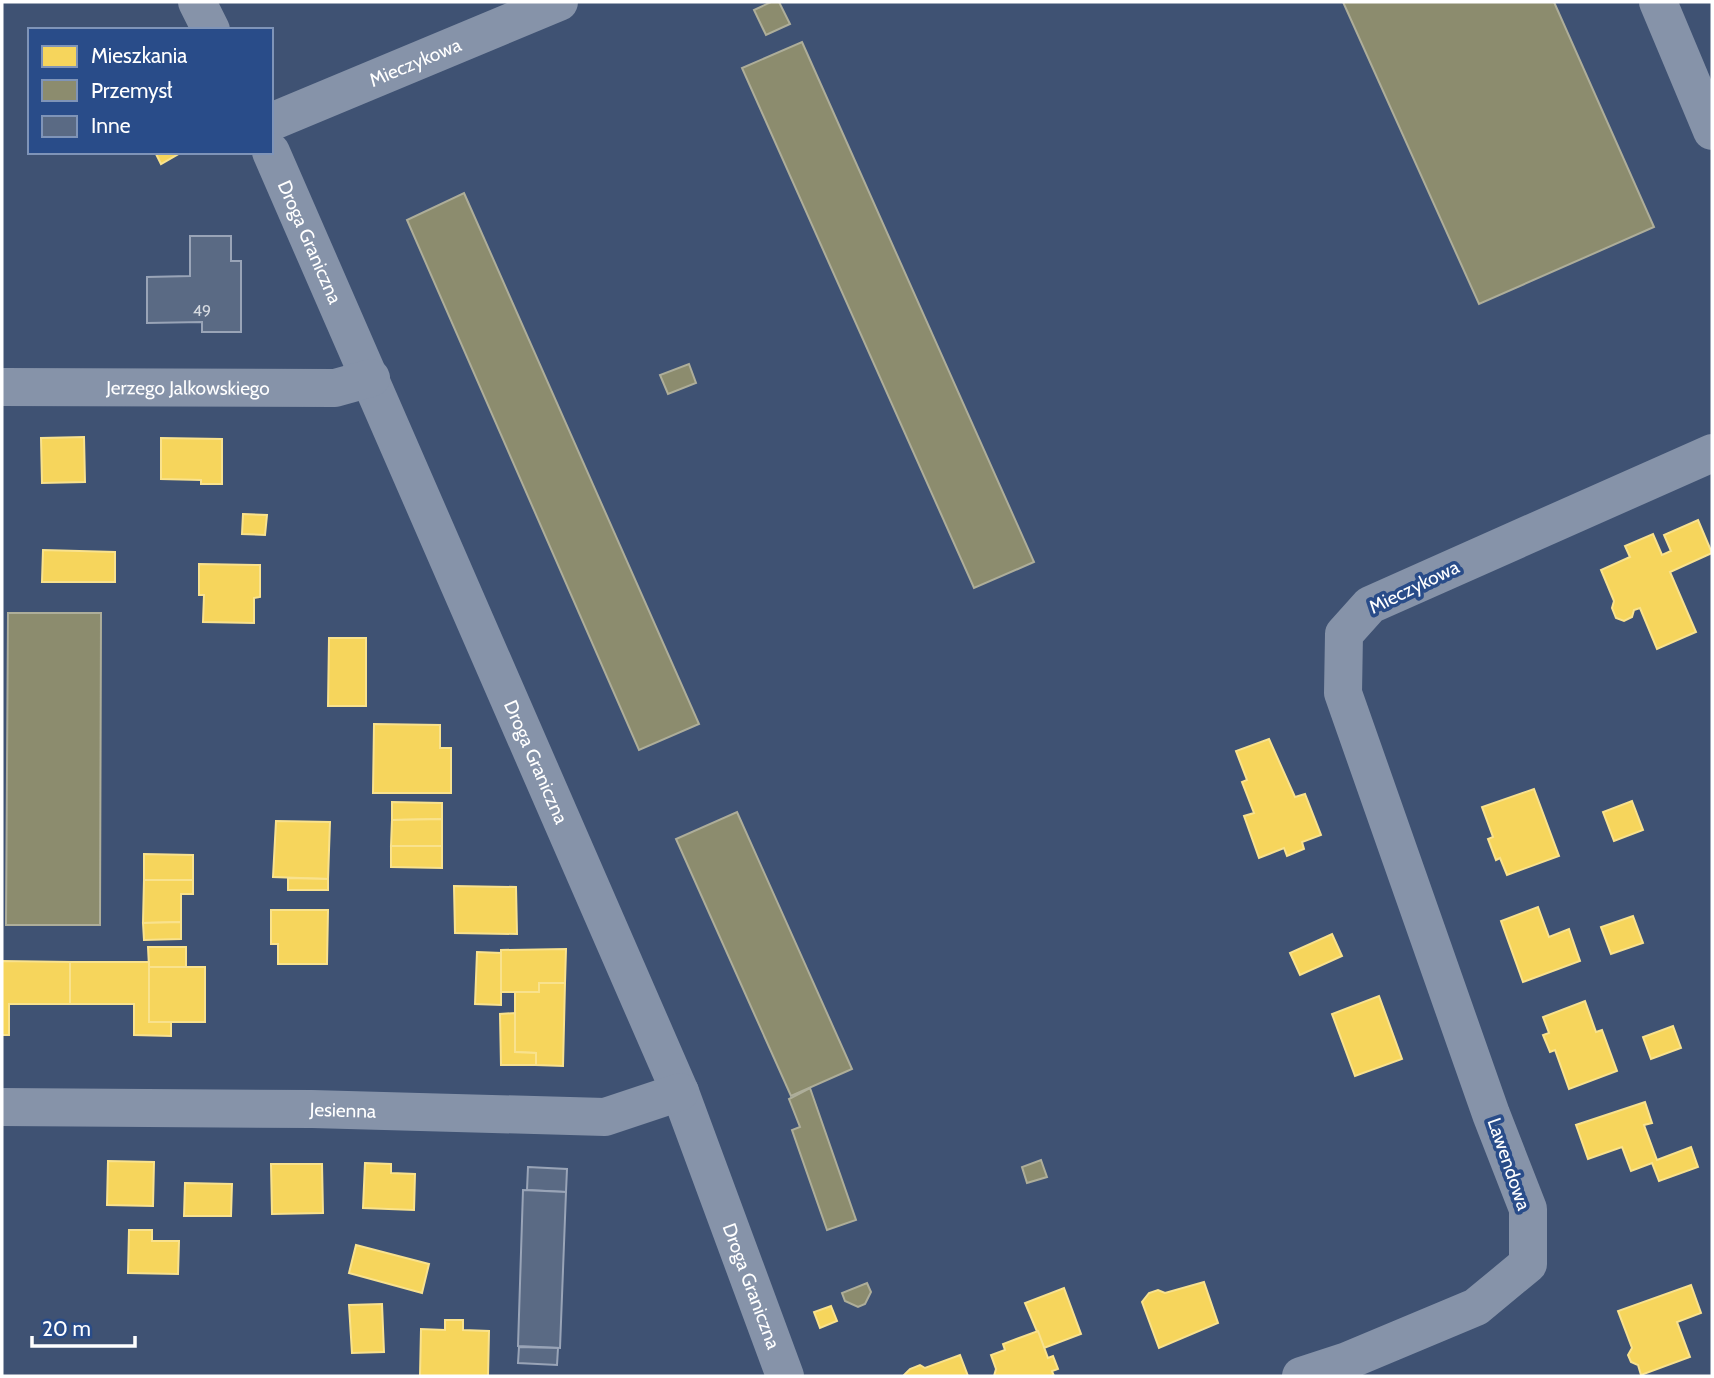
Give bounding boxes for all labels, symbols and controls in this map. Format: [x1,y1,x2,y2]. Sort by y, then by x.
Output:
legend [28,28,273,154]
street label: Mieczykowa [366,33,464,91]
text: Mieszkania [91,43,187,68]
text: Przemysł [91,78,172,103]
text: Inne [91,113,131,138]
street label: Droga Graniczna [273,177,347,307]
house number: 49 [193,301,211,320]
street label: Jerzego Jalkowskiego [105,376,270,399]
street label: Mieczykowa [1365,555,1463,619]
street label: Droga Graniczna [499,696,573,827]
street label: Jesienna [309,1097,376,1122]
street label: Lawendowa [1482,1115,1536,1213]
street label: Droga Graniczna [718,1220,785,1352]
scale bar [32,1304,135,1348]
text: 20 m [42,1316,91,1341]

